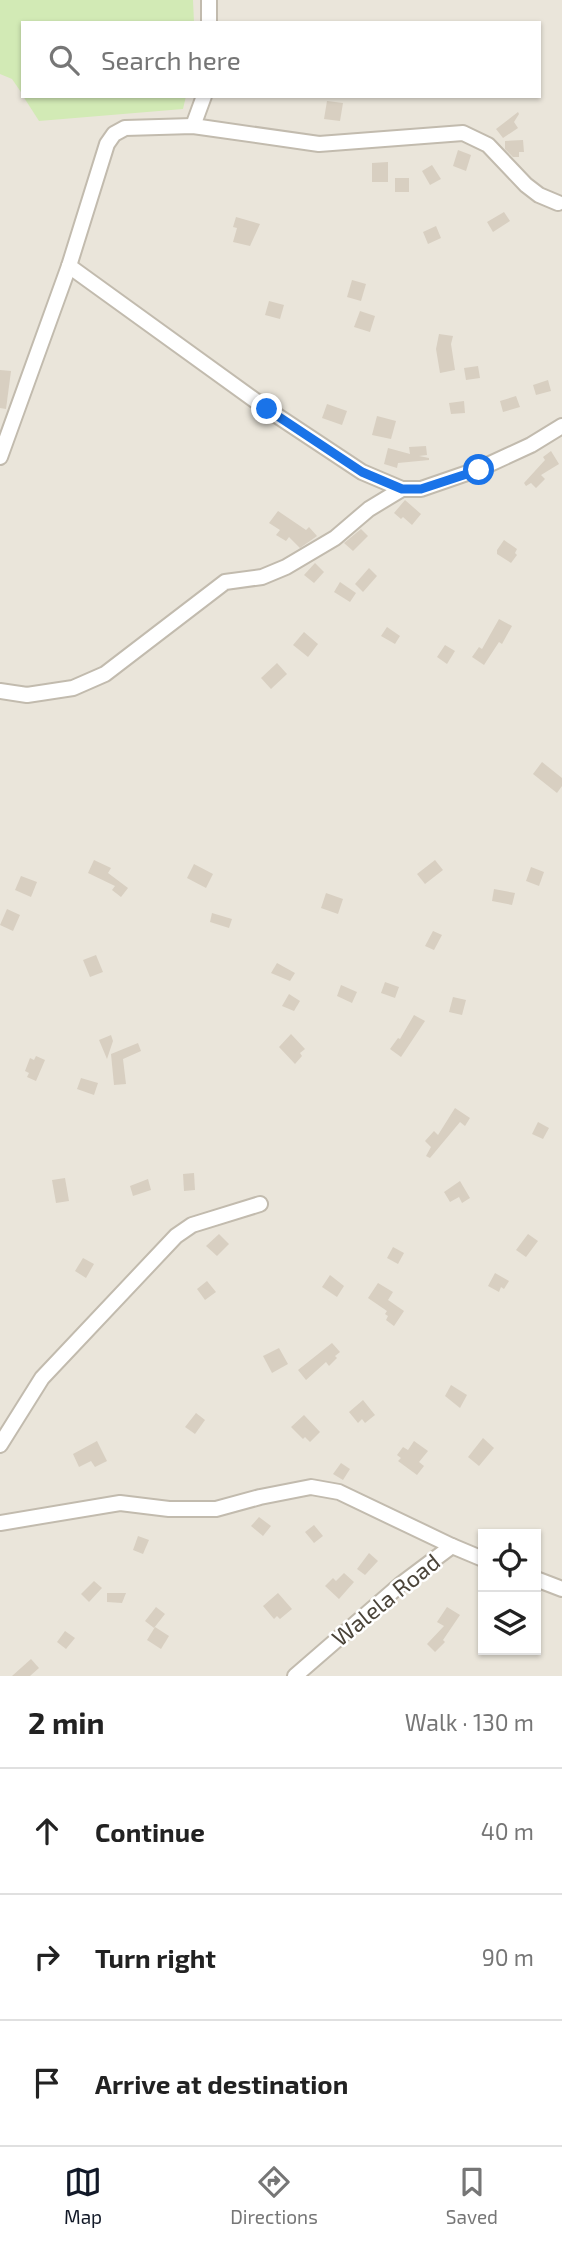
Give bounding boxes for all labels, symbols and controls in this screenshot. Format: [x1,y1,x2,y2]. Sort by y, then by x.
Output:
search box [21,21,541,98]
icon: search [45,41,83,79]
text: Search here [101,44,241,75]
route end [251,393,282,424]
route start [463,454,494,485]
map controls [478,1529,541,1655]
button: locate [478,1529,541,1592]
street label: Walela Road [326,1547,445,1651]
button: layers [478,1592,541,1655]
text: 2 min [28,1704,105,1740]
text: Walk · 130 m [405,1708,534,1736]
icon: ahead [28,1812,66,1850]
text: Continue [95,1816,205,1847]
text: 40 m [481,1817,534,1845]
icon: right [28,1938,66,1976]
text: Turn right [95,1942,216,1973]
text: 90 m [482,1943,534,1971]
icon: arrive [28,2064,66,2102]
text: Arrive at destination [95,2068,348,2099]
tab: Map [64,2163,102,2228]
tab: Directions [230,2163,318,2228]
tab: Saved [446,2163,498,2228]

